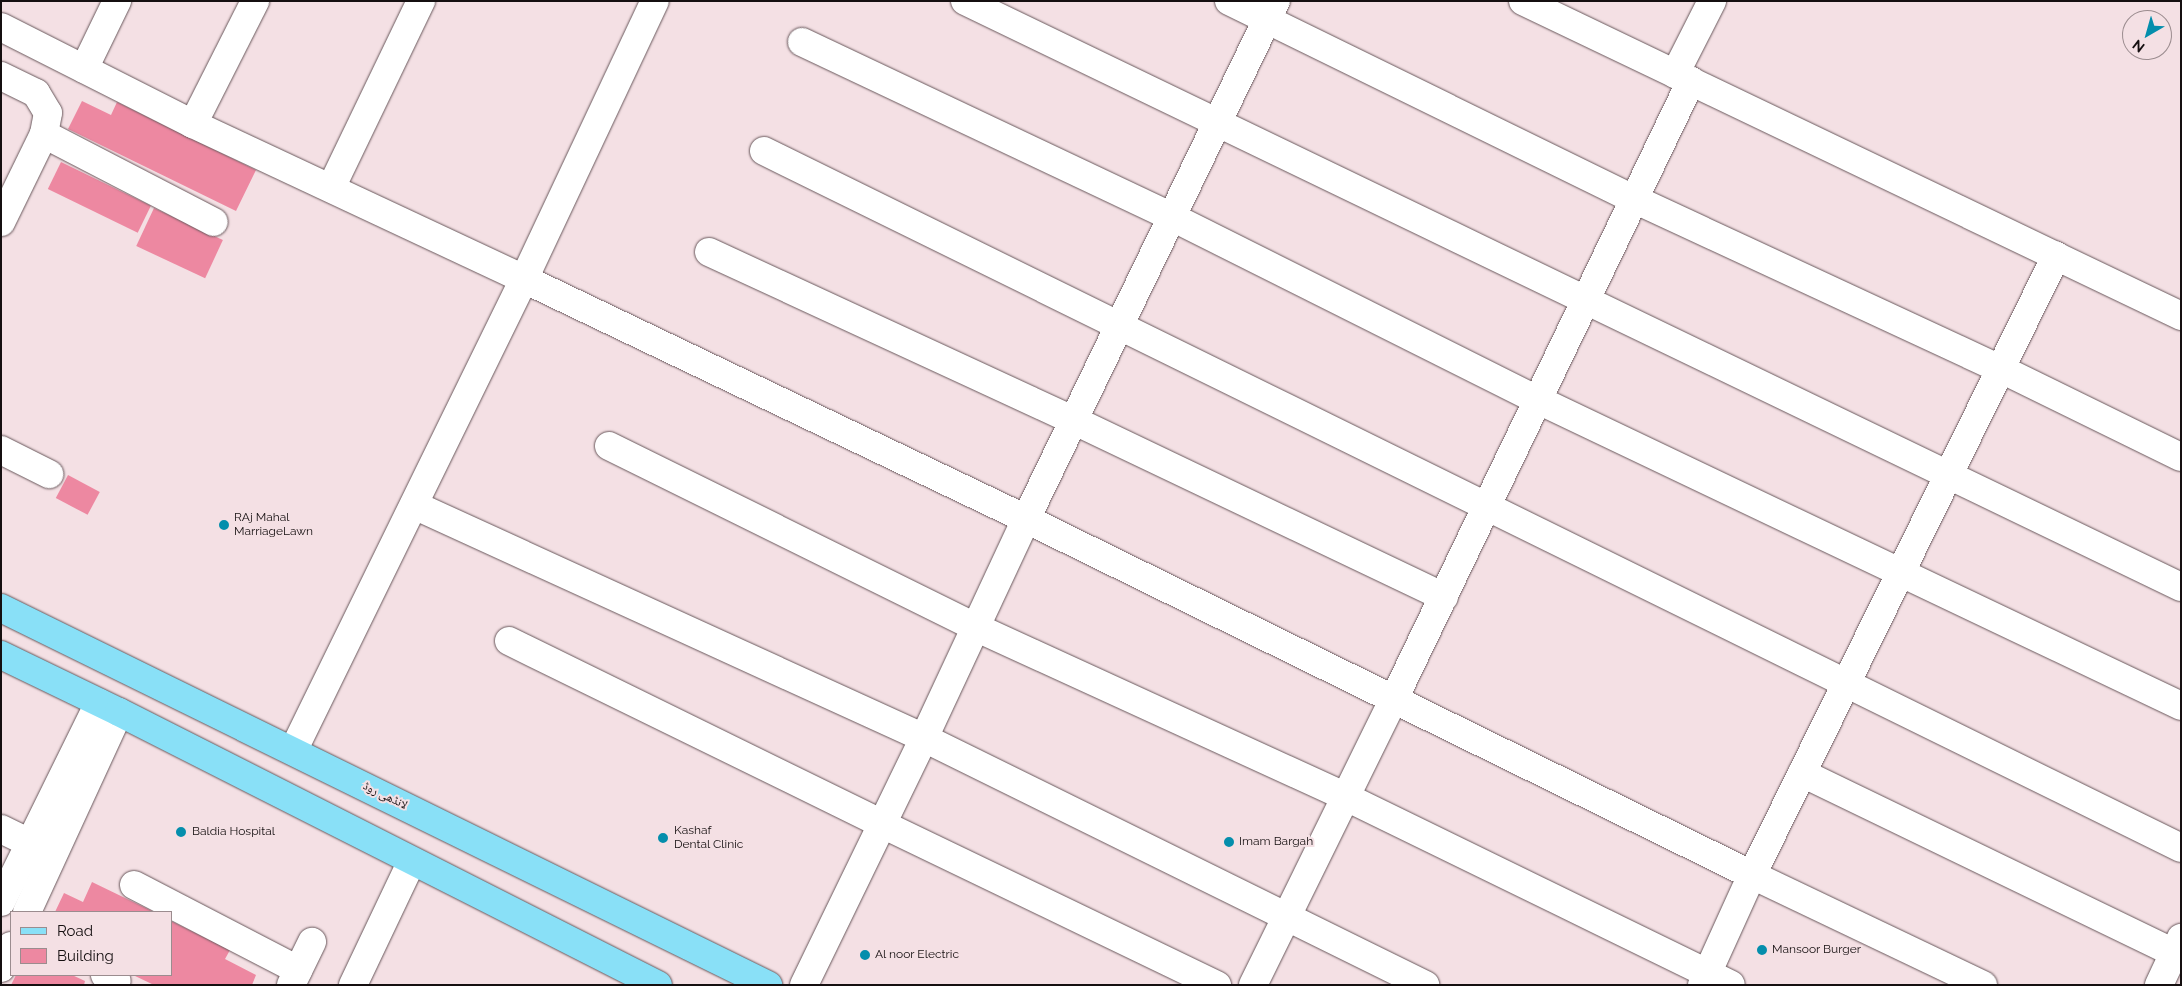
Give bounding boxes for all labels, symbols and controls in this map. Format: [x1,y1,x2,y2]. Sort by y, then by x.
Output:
north arrow [2122,10,2172,60]
text: N [2129,36,2148,56]
place label: RAj Mahal MarriageLawn [234,511,313,539]
marker: RAj Mahal MarriageLawn [218,519,230,531]
street label: لانڈھی روڈ [360,779,410,813]
place label: Kashaf Dental Clinic [674,824,744,852]
marker: Baldia Hospital [174,825,188,839]
place label: Baldia Hospital [192,825,275,839]
marker: Kashaf Dental Clinic [656,831,670,845]
place label: Imam Bargah [1239,835,1313,849]
marker: Imam Bargah [1223,836,1235,848]
legend [10,911,172,976]
text: Road [57,922,93,940]
place label: Mansoor Burger [1772,943,1861,957]
marker: Mansoor Burger [1756,944,1768,956]
text: Building [57,947,114,965]
place label: Al noor Electric [875,948,960,962]
marker: Al noor Electric [859,949,871,961]

